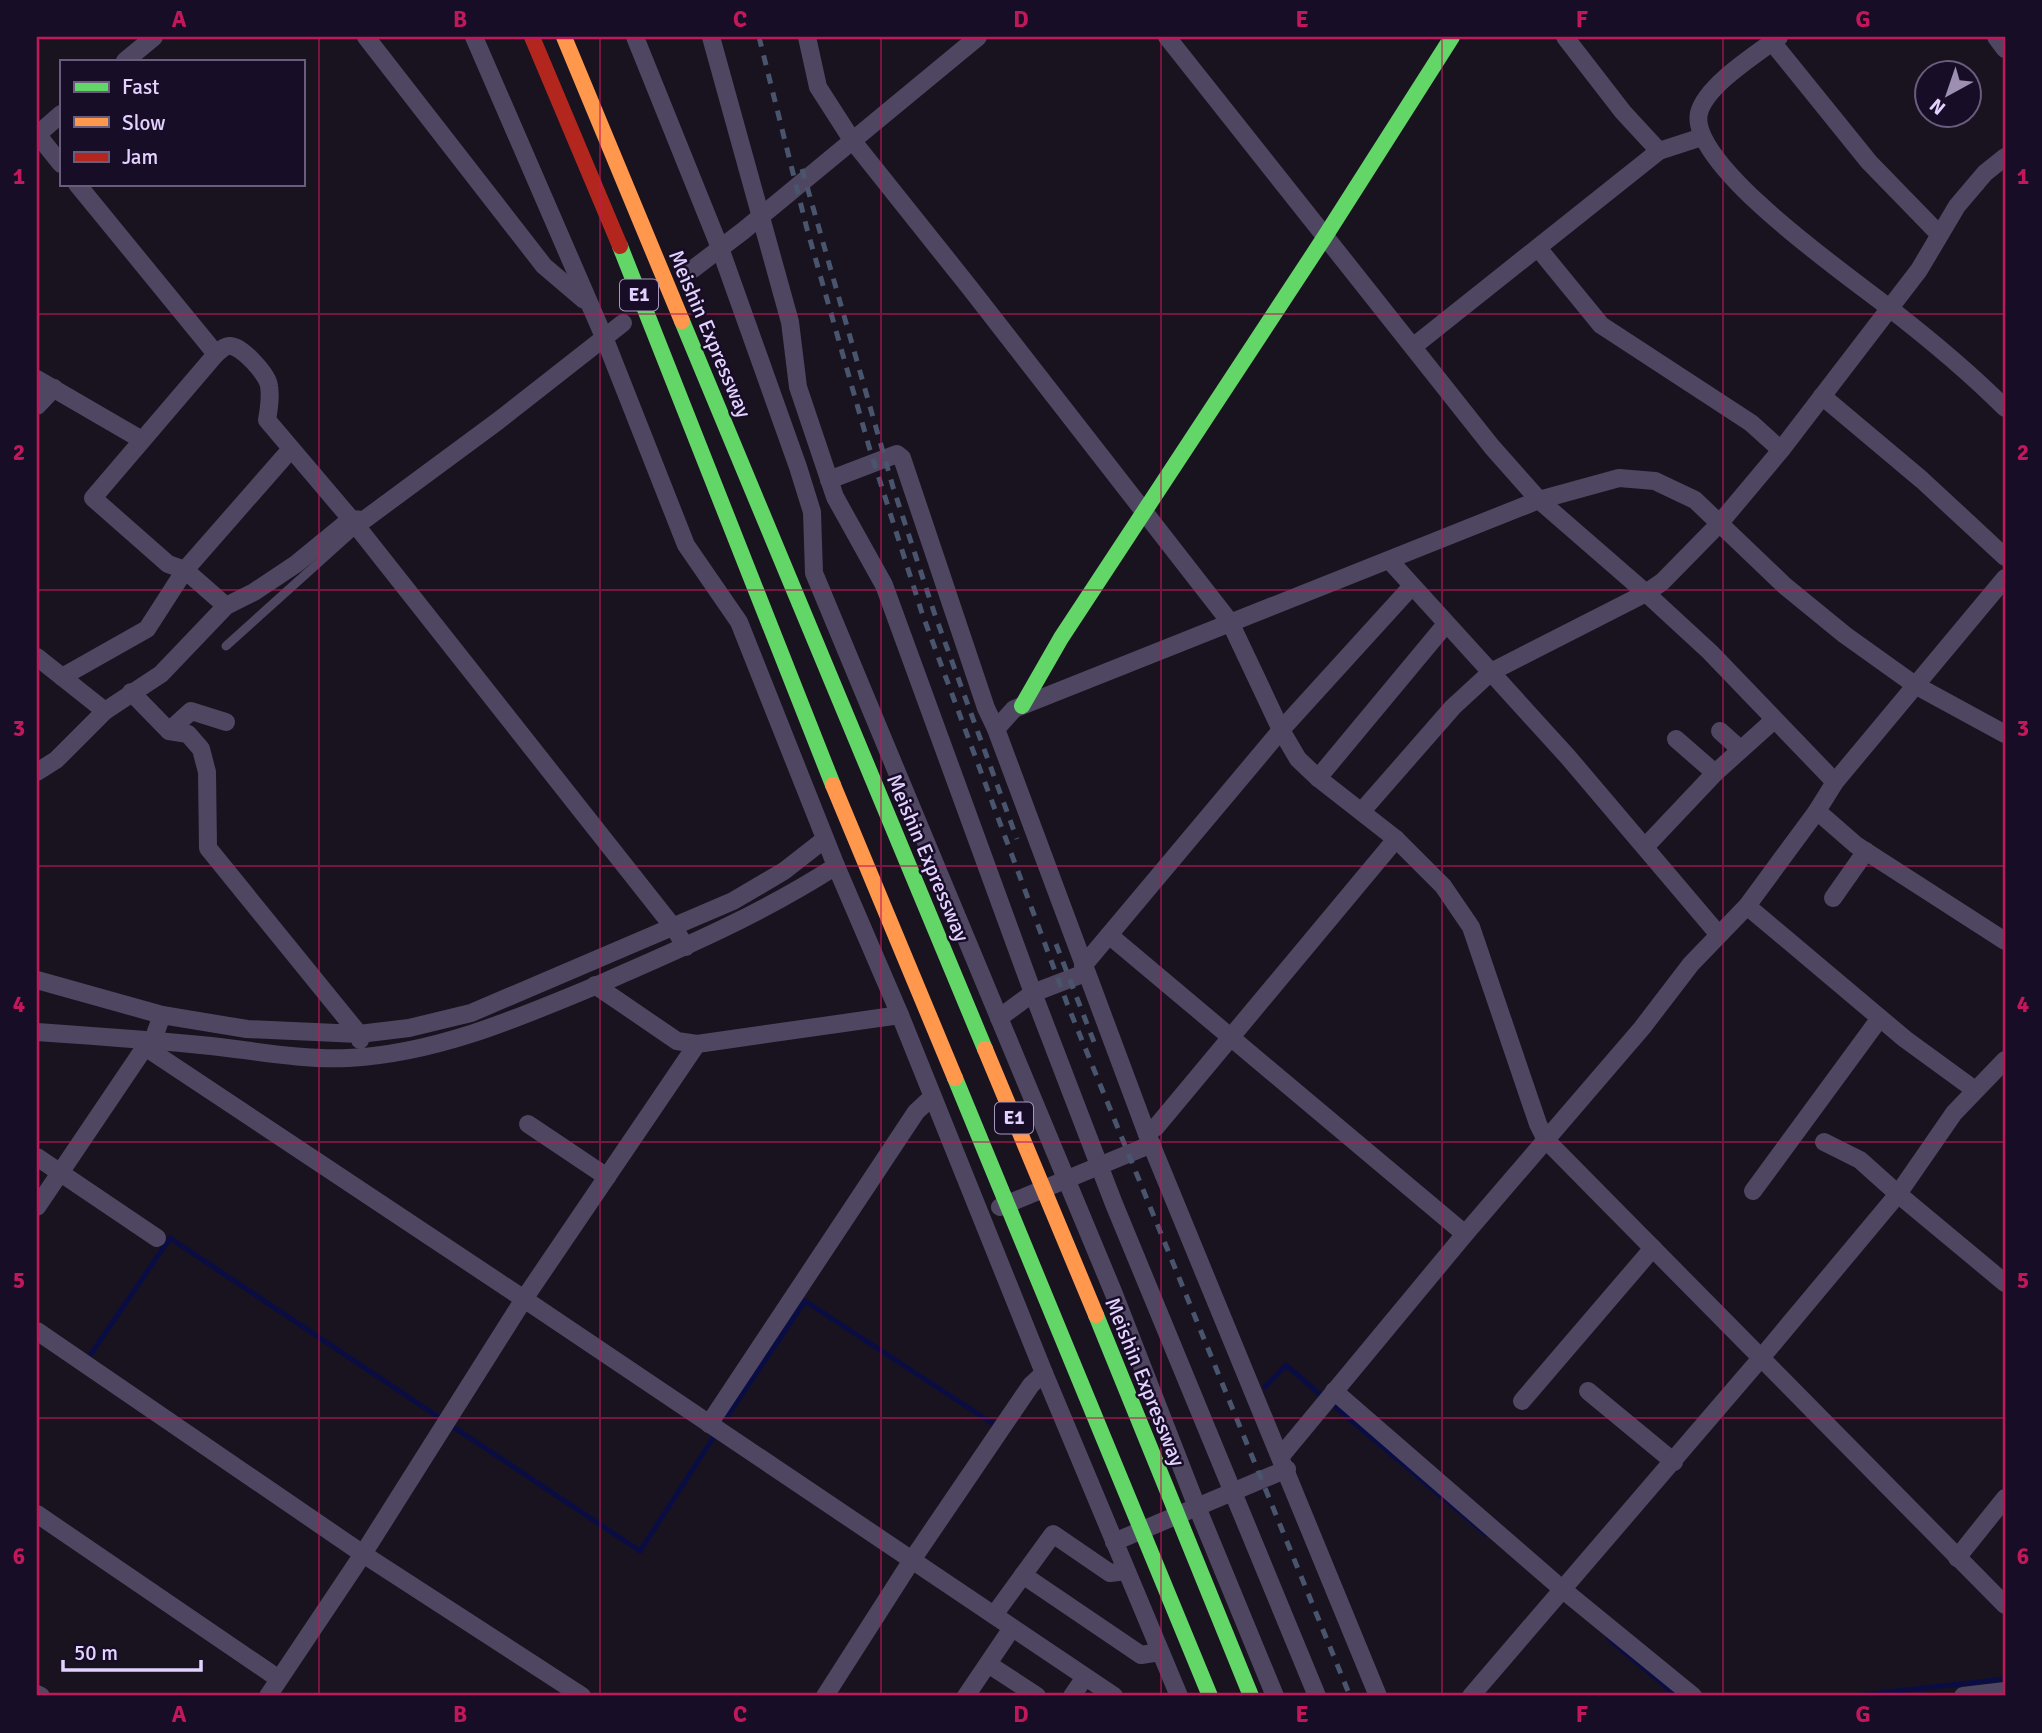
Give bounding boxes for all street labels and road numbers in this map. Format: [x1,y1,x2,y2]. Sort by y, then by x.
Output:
street label: Meishin Expressway [663,246,757,422]
road number: E1 [620,280,658,310]
street label: Meishin Expressway [881,770,975,946]
road number: E1 [995,1102,1033,1134]
street label: Meishin Expressway [1099,1294,1191,1470]

